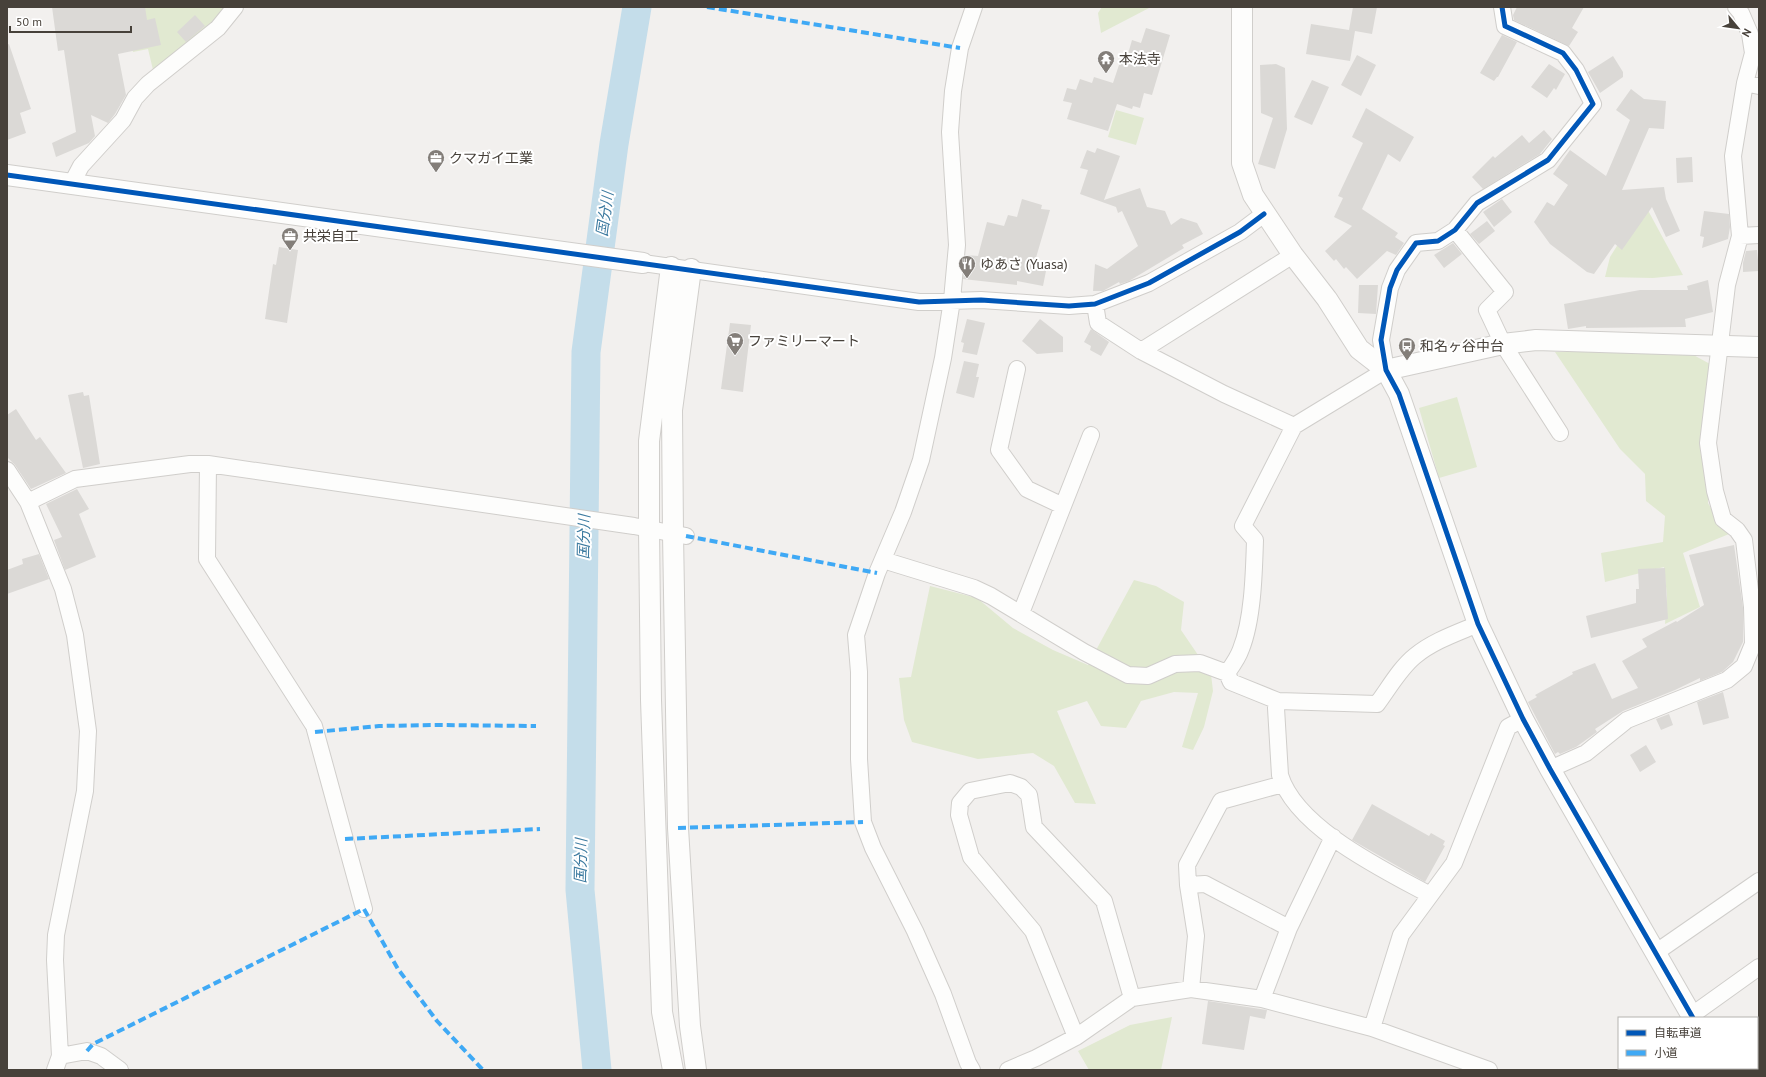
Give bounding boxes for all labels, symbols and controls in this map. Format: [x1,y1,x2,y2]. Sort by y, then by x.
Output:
scale bar [10,8,131,34]
north arrow [1718,8,1758,48]
text: 50 m [16,14,42,29]
text: N [1739,26,1755,39]
temple icon: 本法寺 [1096,49,1116,74]
place label: 本法寺 [1119,50,1161,68]
office icon: クマガイ工業 [426,148,446,173]
place label: クマガイ工業 [449,149,533,167]
water label: 国分川 [592,188,617,238]
office icon: 共栄自工 [280,226,300,251]
place label: 共栄自工 [303,227,359,245]
restaurant icon: ゆあさ (Yuasa) [957,254,977,279]
place label: ゆあさ (Yuasa) [980,255,1068,273]
supermarket icon: ファミリーマート [725,331,745,356]
place label: ファミリーマート [748,332,860,350]
bus stop icon: 和名ヶ谷中台 [1397,336,1417,361]
place label: 和名ヶ谷中台 [1420,337,1504,355]
water label: 国分川 [574,512,593,560]
water label: 国分川 [571,836,590,884]
legend [1618,1017,1758,1069]
text: 自転車道 [1654,1025,1702,1040]
text: 小道 [1654,1045,1678,1060]

